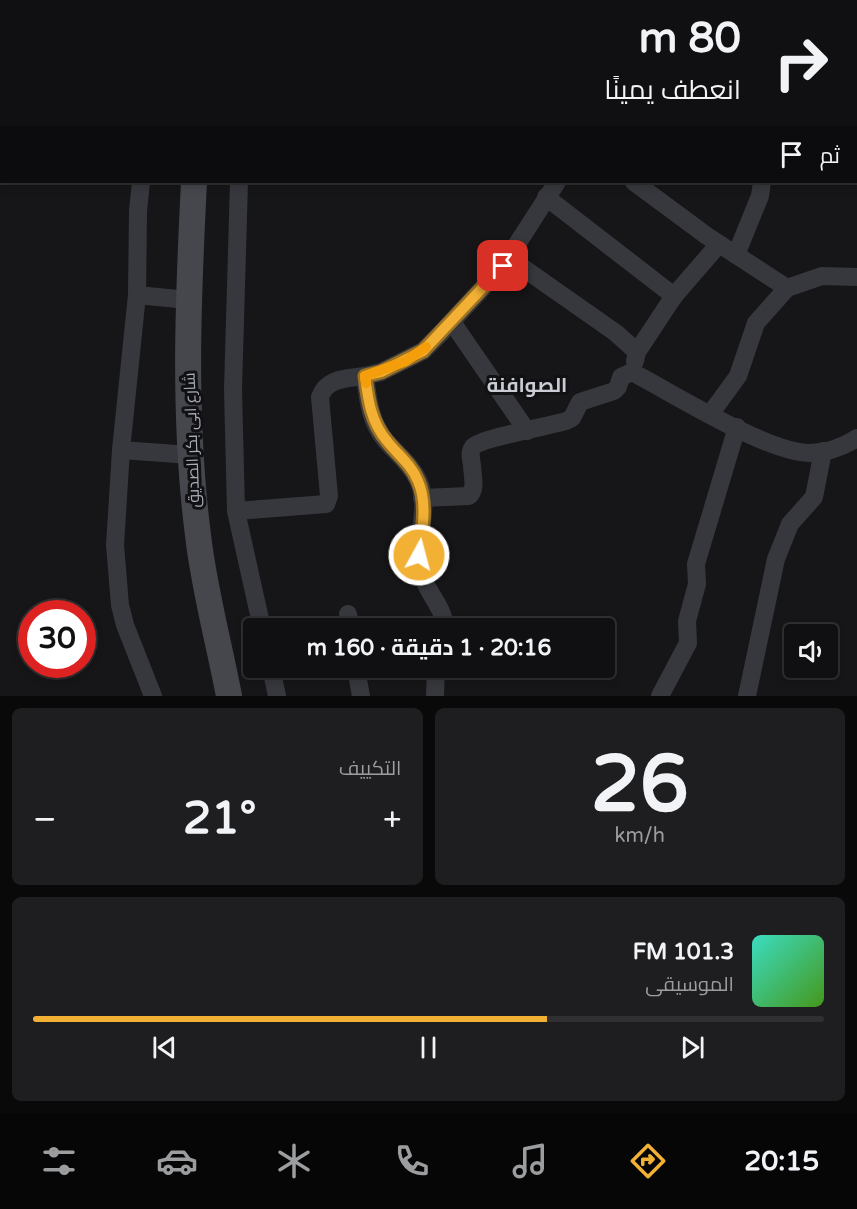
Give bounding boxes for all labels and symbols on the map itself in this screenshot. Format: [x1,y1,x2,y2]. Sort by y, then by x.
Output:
pin [477,240,528,291]
street label: شارع ابى بكر الصديق [180,372,205,508]
district label: الصوافنة [487,374,567,398]
position arrow [387,523,451,587]
speed limit sign: 30 [18,600,96,678]

